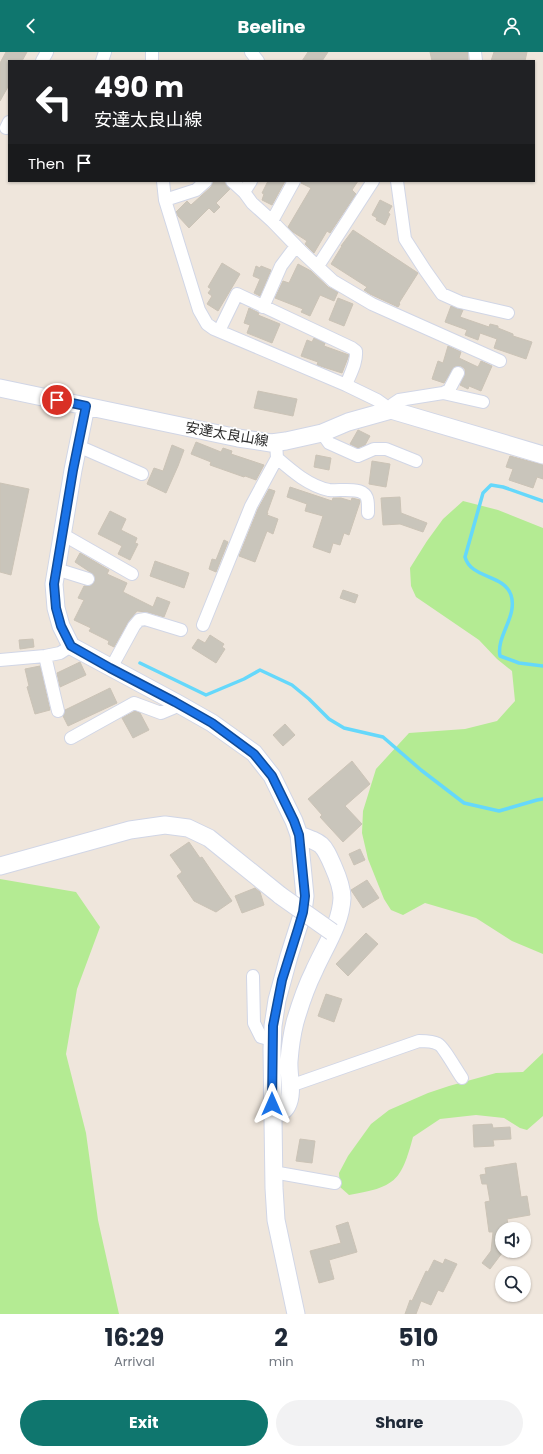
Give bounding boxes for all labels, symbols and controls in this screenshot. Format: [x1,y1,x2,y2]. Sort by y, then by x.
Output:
text: Beeline [238,14,305,39]
icon: back [20,15,42,37]
icon: person [501,15,523,37]
text: 490 m [94,68,184,107]
icon: left [28,76,80,128]
text: 安達太良山線 [94,107,202,132]
icon: arrive [73,152,95,174]
text: Then [28,153,65,174]
pin [40,383,74,417]
icon: arrive [46,389,68,411]
street label: 安達太良山線 [184,417,270,451]
position arrow [251,1083,293,1125]
map controls [495,1222,531,1302]
button: sound [495,1222,531,1258]
button: search [495,1266,531,1302]
text: 16:29 [105,1321,164,1354]
text: 2 [274,1321,288,1354]
text: 510 [398,1321,438,1354]
text: Arrival [114,1352,155,1371]
text: min [269,1352,294,1371]
text: m [412,1352,425,1371]
button: Exit [20,1400,268,1446]
button: Share [276,1400,523,1446]

